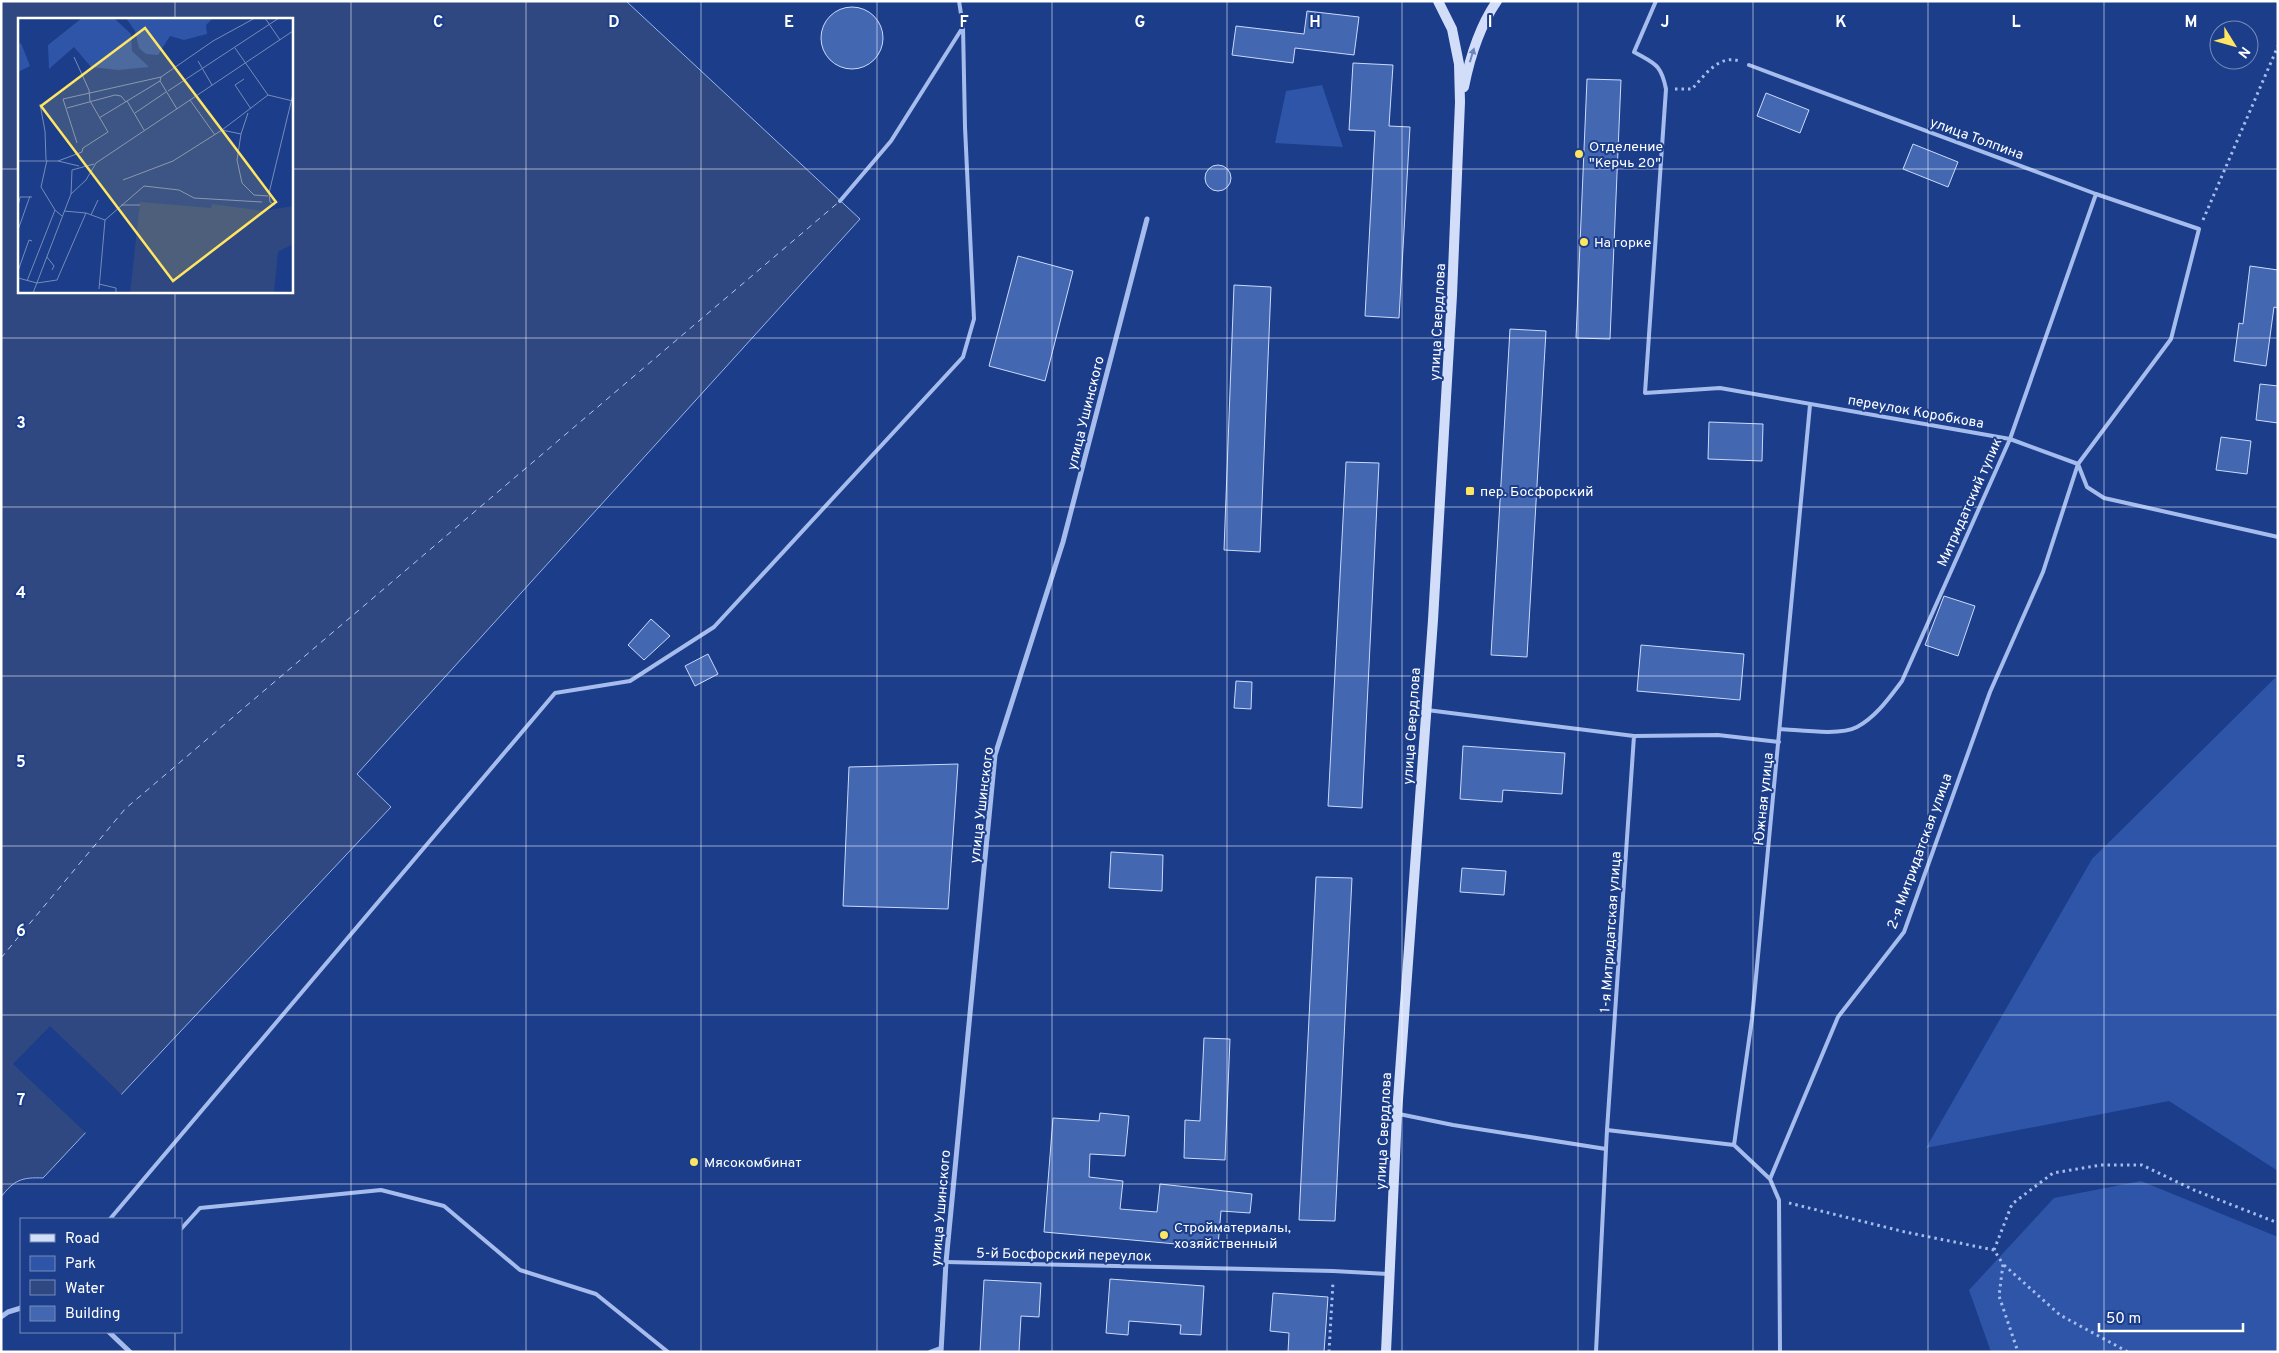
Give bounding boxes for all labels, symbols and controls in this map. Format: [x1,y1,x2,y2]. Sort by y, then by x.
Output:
text: C [433,13,443,33]
text: D [608,13,620,33]
text: E [784,13,794,33]
text: F [959,13,969,33]
text: G [1135,13,1145,33]
text: H [1309,13,1321,33]
text: I [1488,13,1492,33]
text: J [1661,13,1669,33]
text: K [1835,13,1847,33]
text: L [2011,13,2021,33]
text: M [2185,13,2197,33]
inset map [18,18,292,292]
north arrow [2209,20,2259,70]
text: N [2233,43,2253,61]
one-way arrow [1468,48,1476,63]
street label: улица Толпина [1927,115,2026,164]
place label: Отделение "Керчь 20" [1589,139,1663,172]
marker: Отделение "Керчь 20" [1573,148,1585,160]
place label: На горке [1594,235,1651,252]
marker: На горке [1578,236,1590,248]
street label: улица Свердлова [1427,263,1450,381]
street label: улица Ушинского [1064,354,1109,472]
street label: переулок Коробкова [1846,392,1985,433]
text: 3 [16,414,26,434]
street label: Митридатский тупик [1934,436,2006,570]
place label: пер. Босфорский [1480,484,1594,501]
marker: пер. Босфорский [1464,485,1476,497]
text: 4 [16,584,26,604]
street label: улица Свердлова [1400,667,1425,785]
street label: улица Ушинского [967,746,998,864]
street label: Южная улица [1751,752,1778,847]
text: 5 [16,753,26,773]
street label: 2-я Митридатская улица [1884,771,1957,932]
street label: 1-я Митридатская улица [1597,851,1626,1013]
text: 6 [16,922,26,942]
street label: улица Свердлова [1373,1072,1396,1190]
text: 7 [17,1091,25,1111]
street label: улица Ушинского [928,1149,955,1267]
place label: Мясокомбинат [704,1155,802,1172]
marker: Мясокомбинат [688,1156,700,1168]
legend [20,1218,182,1333]
place label: Стройматериалы, хозяйственный [1174,1220,1291,1253]
marker: Стройматериалы, хозяйственный [1158,1229,1170,1241]
text: Road [65,1230,100,1249]
street label: 5-й Босфорский переулок [976,1245,1152,1266]
text: Park [65,1255,96,1274]
text: Water [65,1280,105,1299]
scale bar [2099,1300,2243,1332]
text: Building [65,1305,120,1324]
text: 50 m [2106,1310,2141,1329]

